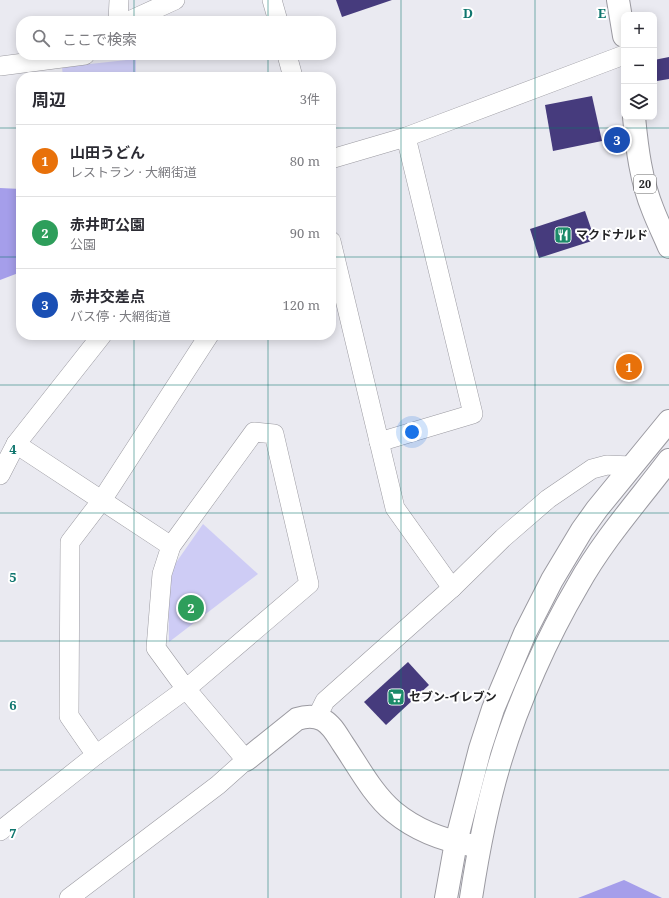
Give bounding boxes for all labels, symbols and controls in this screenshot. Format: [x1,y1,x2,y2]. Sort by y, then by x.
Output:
text: D [463,4,473,22]
text: E [598,4,607,22]
map controls [621,12,657,120]
button: + [621,12,657,48]
search box [16,16,336,60]
icon: search [30,27,52,49]
text: ここで検索 [62,29,137,49]
button: − [621,48,657,84]
button: layers [621,84,657,120]
text: 周辺 [32,88,66,111]
text: 3件 [300,90,320,108]
pin: 3 [604,125,630,155]
text: 山田うどん [70,142,145,162]
text: 1 [41,152,49,170]
text: 80 m [290,152,320,170]
text: レストラン · 大網街道 [70,163,197,181]
road number: 20 [634,175,656,193]
text: 赤井町公園 [70,214,145,234]
text: 2 [41,224,49,242]
text: 90 m [290,224,320,242]
restaurant icon: マクドナルド [553,225,573,245]
place label: マクドナルド [576,226,648,243]
text: 公園 [70,235,96,253]
text: 赤井交差点 [70,286,145,306]
text: 3 [41,296,49,314]
text: 120 m [283,296,320,314]
text: バス停 · 大網街道 [70,307,171,325]
pin: 1 [616,352,642,382]
your location [402,422,422,442]
text: 4 [9,440,17,458]
text: 5 [9,568,17,586]
pin: 2 [178,593,204,623]
supermarket icon: セブン-イレブン [386,687,406,707]
place label: セブン-イレブン [409,688,497,705]
text: 6 [9,696,17,714]
text: 7 [9,824,17,842]

